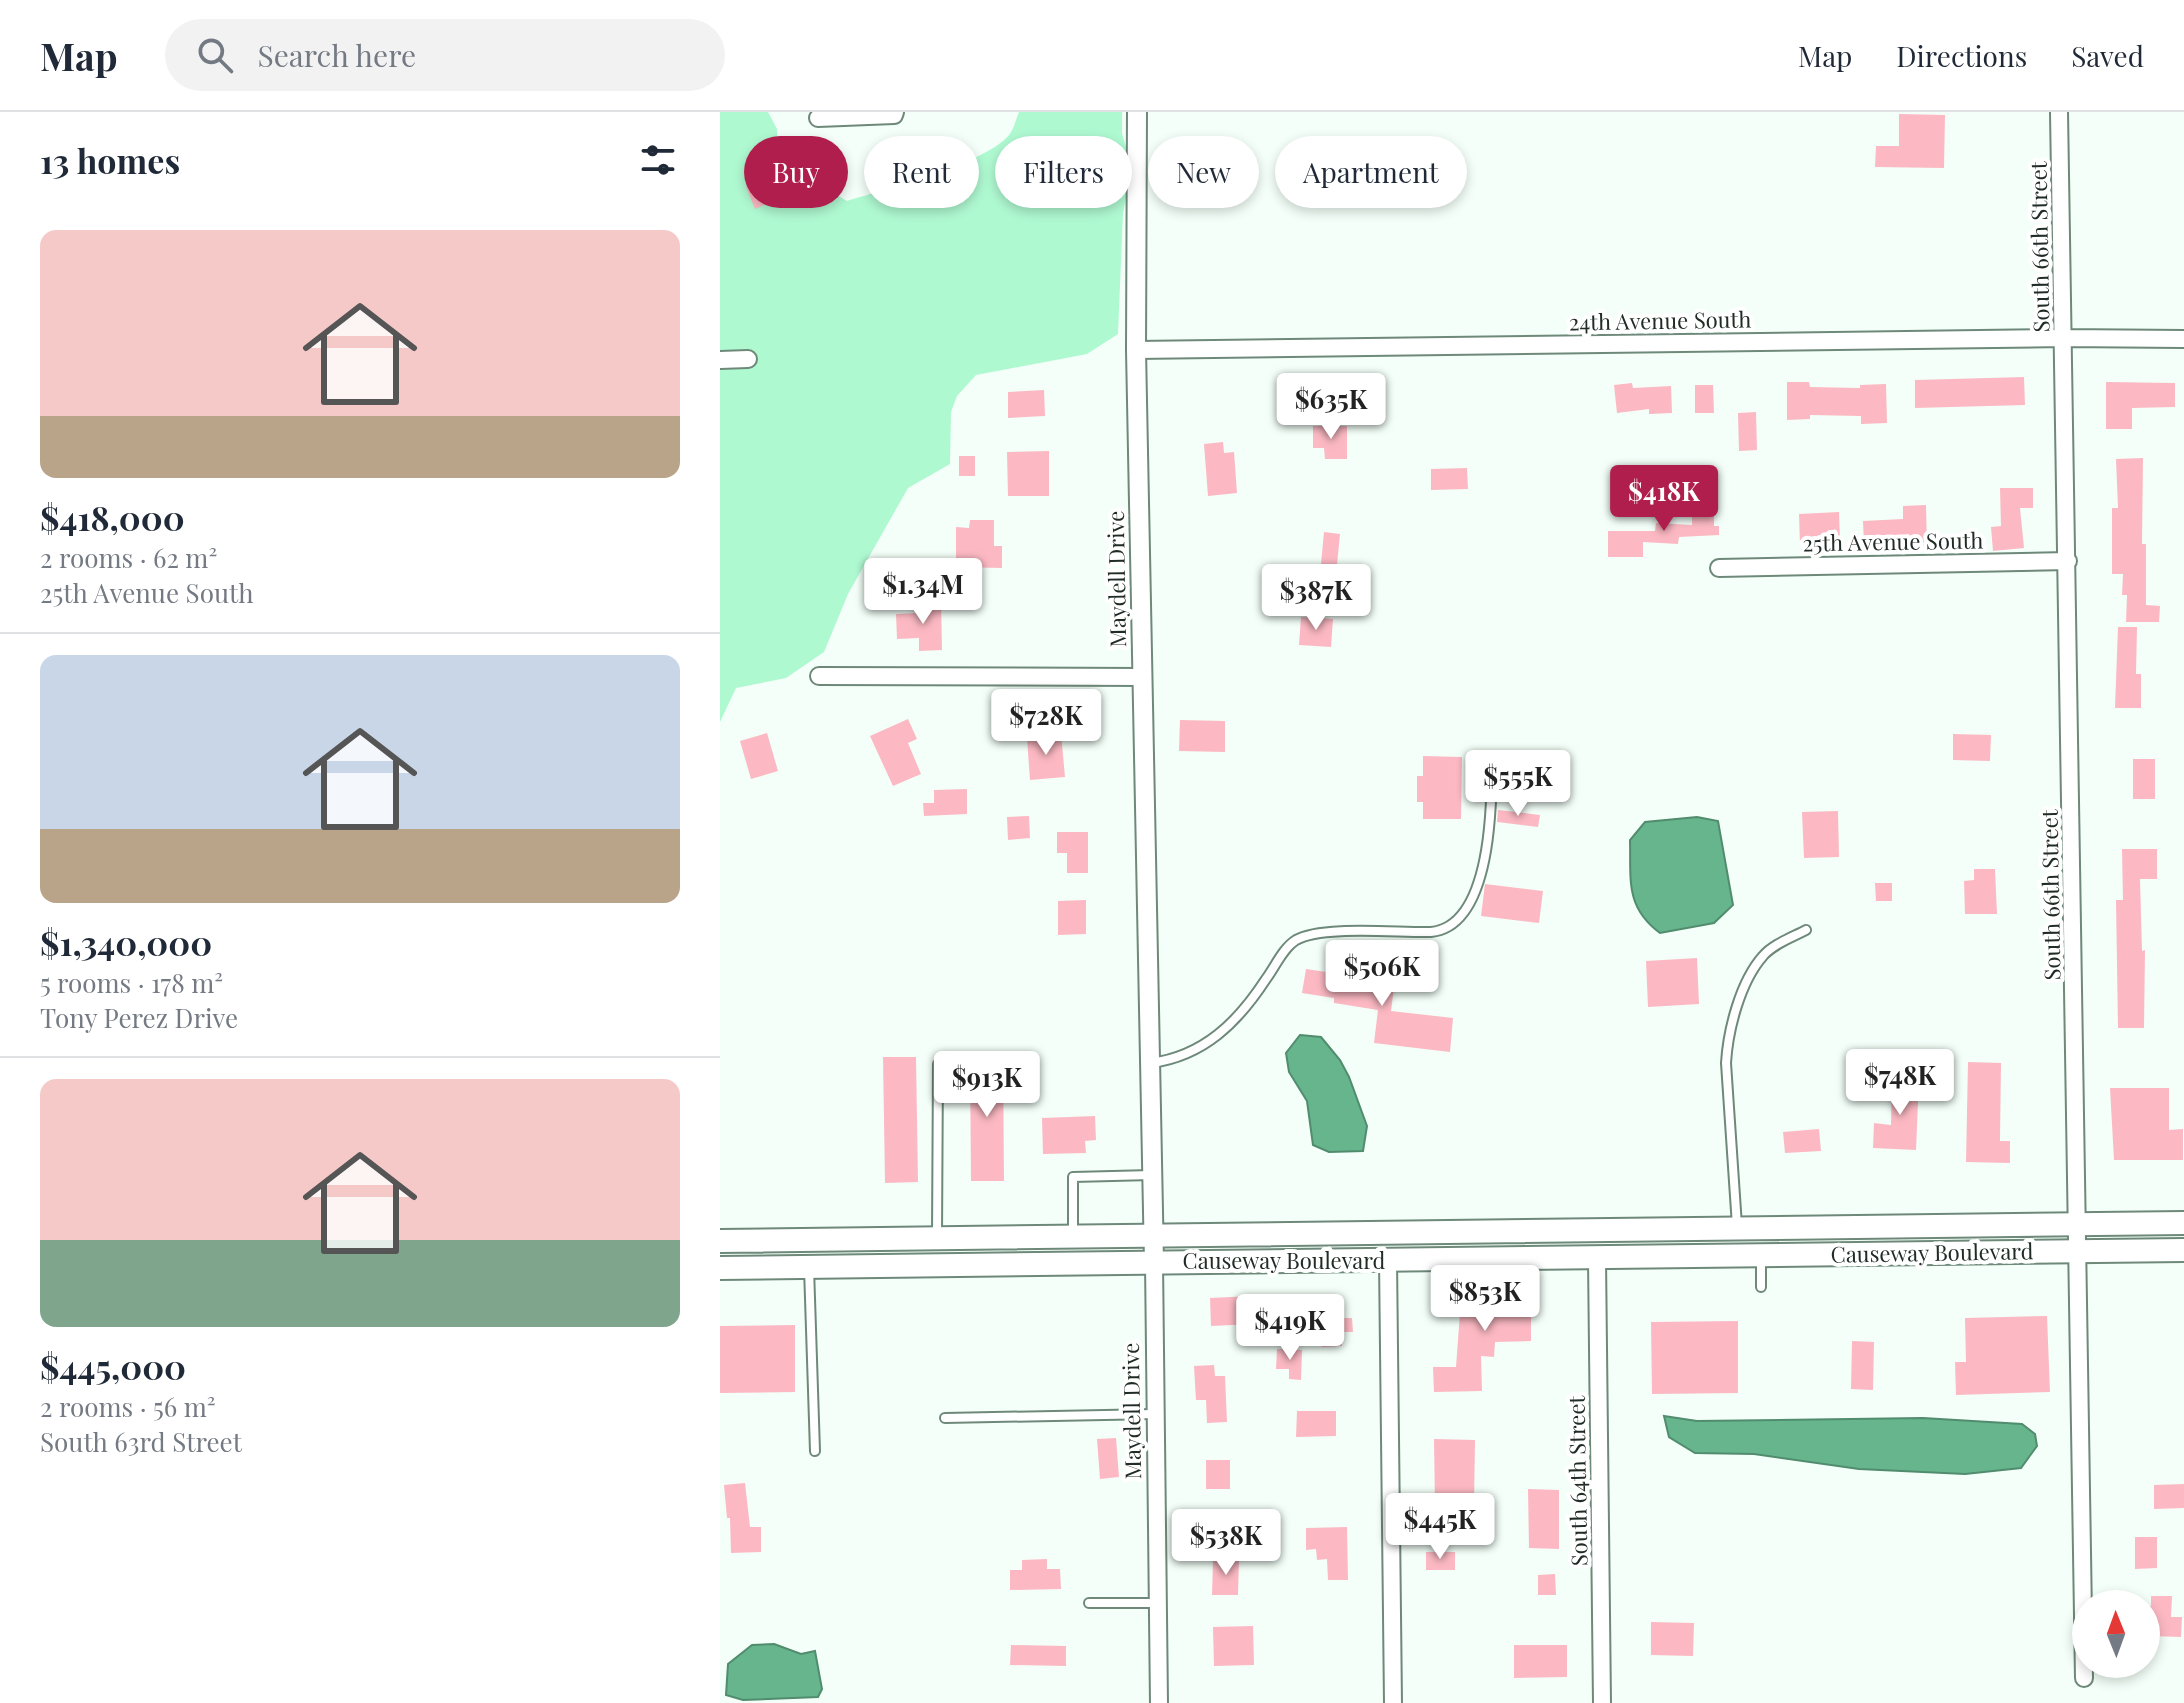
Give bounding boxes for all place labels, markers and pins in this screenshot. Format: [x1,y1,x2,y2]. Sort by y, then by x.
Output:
pin: $635K [1275,373,1387,441]
pin: $418K [1608,465,1720,533]
pin: $1.34M [858,558,988,626]
pin: $387K [1260,564,1372,632]
pin: $728K [990,689,1102,757]
pin: $555K [1462,750,1574,818]
pin: $506K [1326,940,1438,1008]
pin: $748K [1844,1049,1956,1117]
pin: $913K [931,1051,1043,1119]
pin: $853K [1429,1265,1541,1333]
pin: $419K [1234,1294,1346,1362]
pin: $445K [1384,1493,1496,1561]
pin: $538K [1170,1509,1282,1577]

